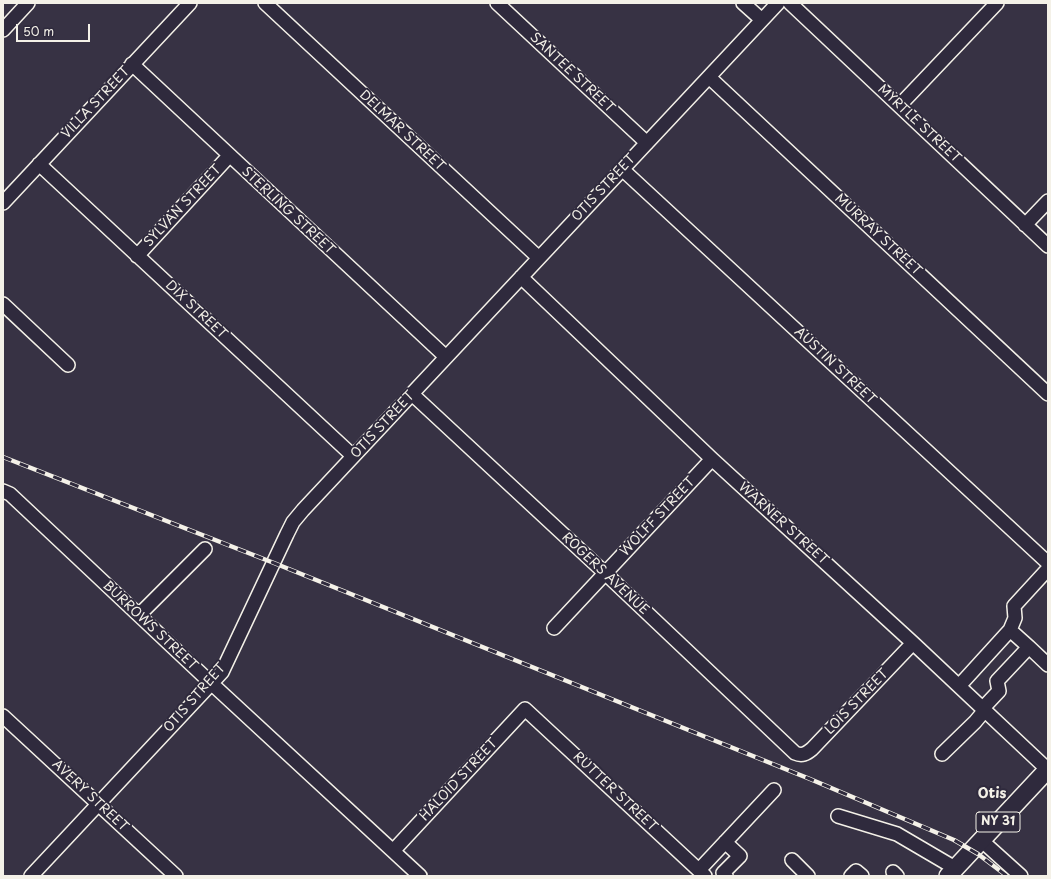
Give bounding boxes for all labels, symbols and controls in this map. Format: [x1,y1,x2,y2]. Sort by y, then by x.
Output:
scale bar [18,16,92,42]
text: 50 m [23,22,54,40]
street label: SANTEE STREET [526,30,618,116]
street label: VILLA STREET [59,64,133,142]
street label: MYRTLE STREET [874,82,964,166]
street label: DELMAR STREET [356,87,448,175]
street label: OTIS STREET [569,151,639,225]
street label: SYLVAN STREET [141,162,225,250]
street label: STERLING STREET [238,164,338,258]
street label: MURRAY STREET [831,191,925,279]
street label: DIX STREET [162,278,230,342]
street label: AUSTIN STREET [791,324,879,408]
street label: OTIS STREET [348,388,418,462]
street label: WOLFF STREET [617,474,699,560]
street label: WARNER STREET [735,480,831,568]
street label: ROGERS AVENUE [558,530,652,618]
street label: BURROWS STREET [99,578,201,674]
street label: OTIS STREET [161,660,229,736]
street label: LOIS STREET [822,666,892,738]
street label: HALOID STREET [417,736,501,824]
street label: RUTTER STREET [570,749,660,835]
street label: AVERY STREET [49,757,131,835]
district label: Otis [978,786,1006,802]
road number: NY 31 [976,812,1020,832]

